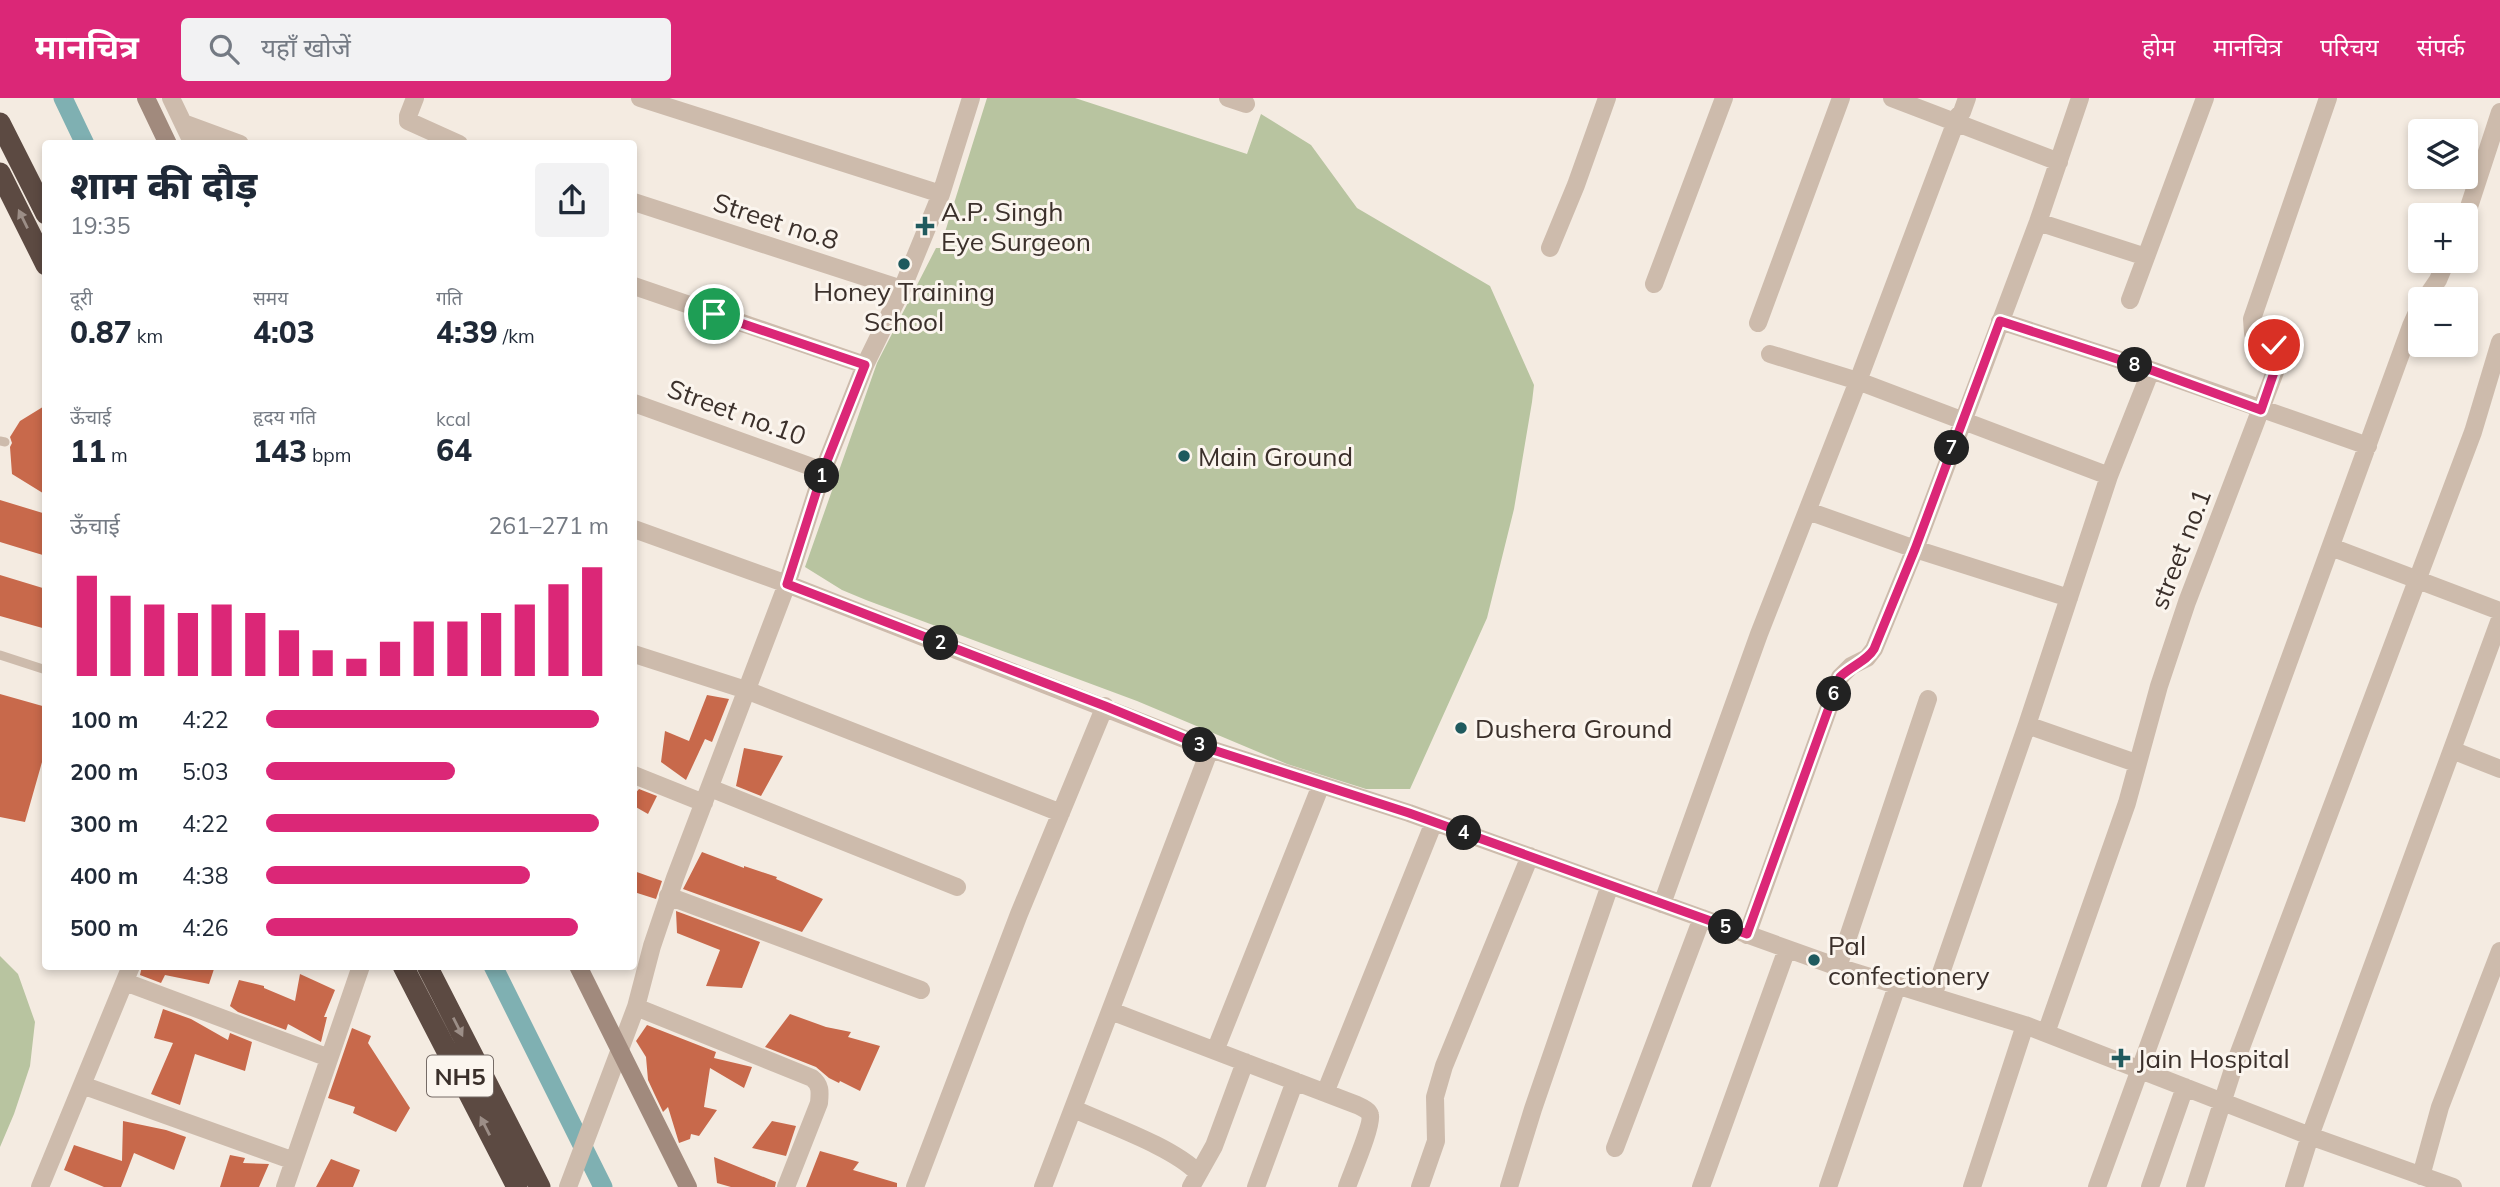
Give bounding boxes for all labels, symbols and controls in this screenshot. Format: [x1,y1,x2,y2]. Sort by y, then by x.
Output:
search box [181,18,671,81]
text: मानचित्र [35,26,139,67]
icon: search [205,30,243,68]
text: यहाँ खोजें [261,31,351,64]
text: होम [2142,32,2175,62]
text: मानचित्र [2213,32,2282,62]
text: परिचय [2320,32,2379,62]
text: संपर्क [2417,32,2465,62]
map controls [2408,119,2478,357]
button: layers [2408,119,2478,189]
text: शाम की दौड़ [70,161,257,209]
button: share [535,163,609,237]
street label: Street no.8 [709,185,843,257]
place label: A.P. Singh Eye Surgeon [941,195,1091,258]
button: + [2408,203,2478,273]
one-way arrow [17,209,28,229]
text: 19:35 [70,211,130,240]
marker: A.P. Singh Eye Surgeon [915,216,935,236]
marker: Honey Training School [896,256,912,272]
place label: Honey Training School [813,275,995,338]
pin [684,284,744,344]
text: दूरी [70,286,93,310]
text: समय [253,286,288,310]
text: गति [436,286,462,310]
button: − [2408,287,2478,357]
icon: arrive [695,295,733,333]
text: 0.87 [70,313,132,351]
text: 4:03 [253,313,315,351]
text: 4:39 [436,313,498,351]
pin [2244,315,2304,375]
text: km [132,324,163,348]
text: /km [498,324,535,348]
icon: check [2255,326,2293,364]
pin: 8 [2118,348,2152,382]
text: 8 [2129,352,2140,376]
street label: Street no.10 [663,372,811,452]
text: ऊँचाई [70,405,111,429]
text: हृदय गति [253,405,316,429]
text: kcal [436,407,471,431]
pin: 7 [1934,430,1969,466]
text: 64 [436,431,472,469]
text: 11 [70,432,106,470]
text: 143 [253,432,307,470]
text: 7 [1946,435,1957,459]
place label: Main Ground [1198,440,1353,473]
text: m [106,443,128,467]
text: bpm [307,443,351,467]
marker: Main Ground [1176,448,1192,464]
pin: 1 [804,458,840,494]
text: 1 [816,463,827,487]
street label: street no.1 [2142,484,2218,614]
text: ऊँचाई [70,511,120,540]
text: 261–271 m [488,511,609,540]
pin: 2 [923,626,958,660]
text: 2 [935,630,946,654]
pin: 6 [1816,676,1852,712]
text: 6 [1828,681,1839,705]
text: 100 m [70,705,138,734]
text: 4:22 [182,705,229,734]
place label: Dushera Ground [1475,712,1672,745]
marker: Dushera Ground [1453,720,1469,736]
pin: 3 [1182,728,1218,762]
text: 3 [1194,732,1205,756]
text: 200 m [70,757,138,786]
text: 5:03 [182,757,229,786]
text: 300 m [70,809,138,838]
text: 4:22 [182,809,229,838]
pin: 4 [1446,816,1482,850]
text: 4 [1458,820,1469,844]
text: 400 m [70,861,138,890]
text: 4:38 [182,861,229,890]
pin: 5 [1708,910,1744,944]
text: 500 m [70,913,138,942]
text: 4:26 [182,913,229,942]
text: 5 [1720,914,1731,938]
place label: Pal confectionery [1828,929,1990,992]
marker: Pal confectionery [1806,952,1822,968]
one-way arrow [453,1017,464,1037]
place label: Jain Hospital [2137,1042,2290,1075]
marker: Jain Hospital [2111,1048,2131,1068]
road number: NH5 [427,1056,493,1096]
one-way arrow [480,1116,491,1136]

